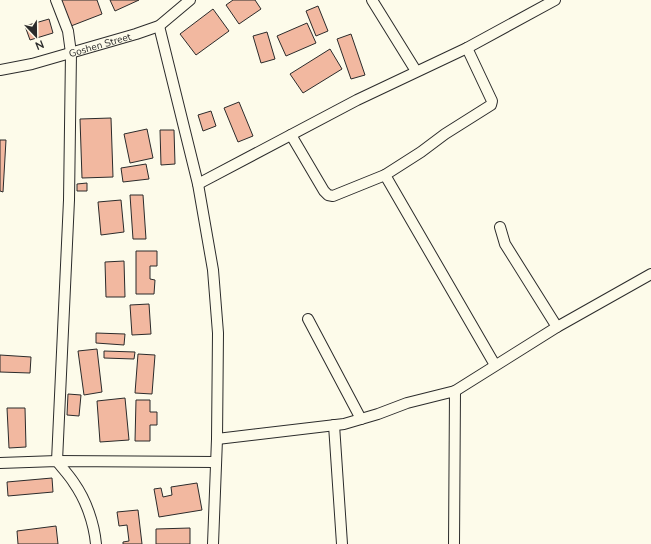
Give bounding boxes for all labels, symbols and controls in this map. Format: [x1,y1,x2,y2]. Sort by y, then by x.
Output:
north arrow [16,16,56,56]
street label: Goshen Street [67,30,133,61]
text: N [33,36,46,53]

